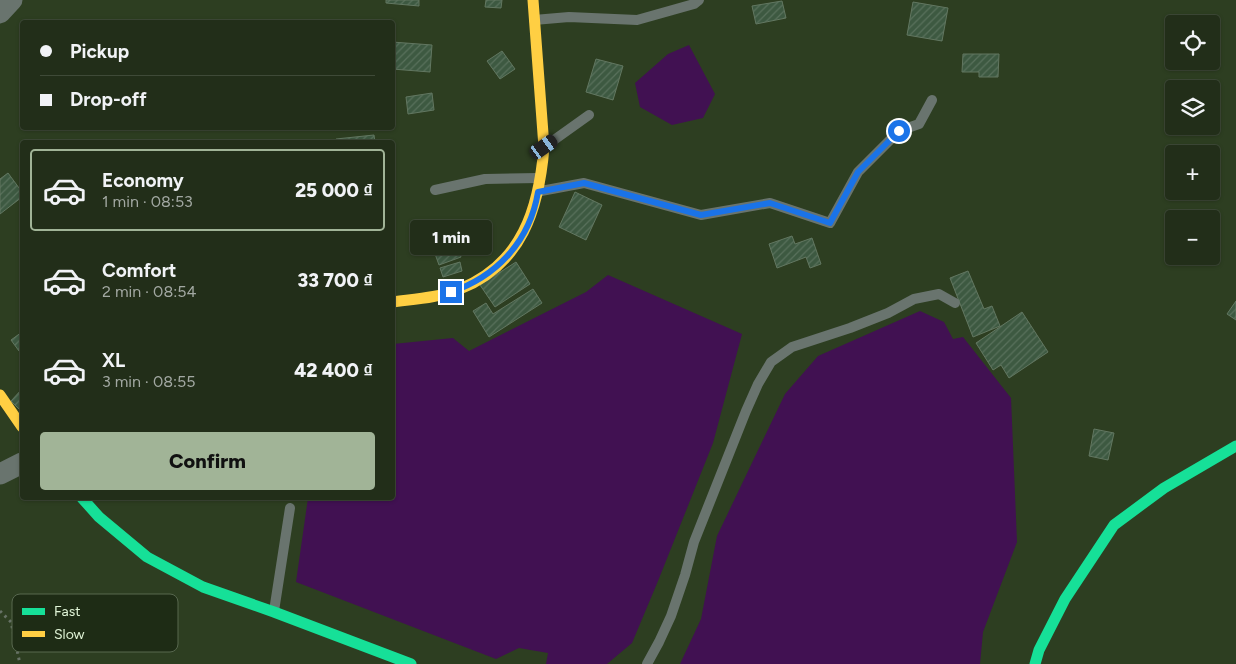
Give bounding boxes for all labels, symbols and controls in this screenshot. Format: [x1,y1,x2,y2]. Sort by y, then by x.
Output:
map controls [1165,15,1220,265]
button: locate [1165,15,1220,70]
text: Pickup [70,40,129,63]
button: layers [1165,80,1220,135]
text: Drop-off [70,88,147,111]
route start [888,120,910,142]
car [527,132,560,162]
button: + [1165,145,1220,200]
icon: car [42,168,87,213]
text: Economy [102,169,184,192]
text: 25 000 ₫ [295,179,373,202]
text: 1 min · 08:53 [102,192,193,211]
button: − [1165,210,1220,265]
callout: 1 min [410,220,492,254]
text: 1 min [432,228,470,247]
icon: car [42,258,87,303]
text: Comfort [102,259,177,282]
text: 33 700 ₫ [298,269,373,292]
route end [440,281,462,303]
text: 2 min · 08:54 [102,282,196,301]
icon: car [42,348,87,393]
text: XL [102,349,125,372]
text: 42 400 ₫ [294,359,373,382]
text: 3 min · 08:55 [102,372,195,391]
button: Confirm [40,432,375,490]
legend [12,594,178,652]
text: Fast [54,603,80,620]
text: Slow [54,626,85,643]

